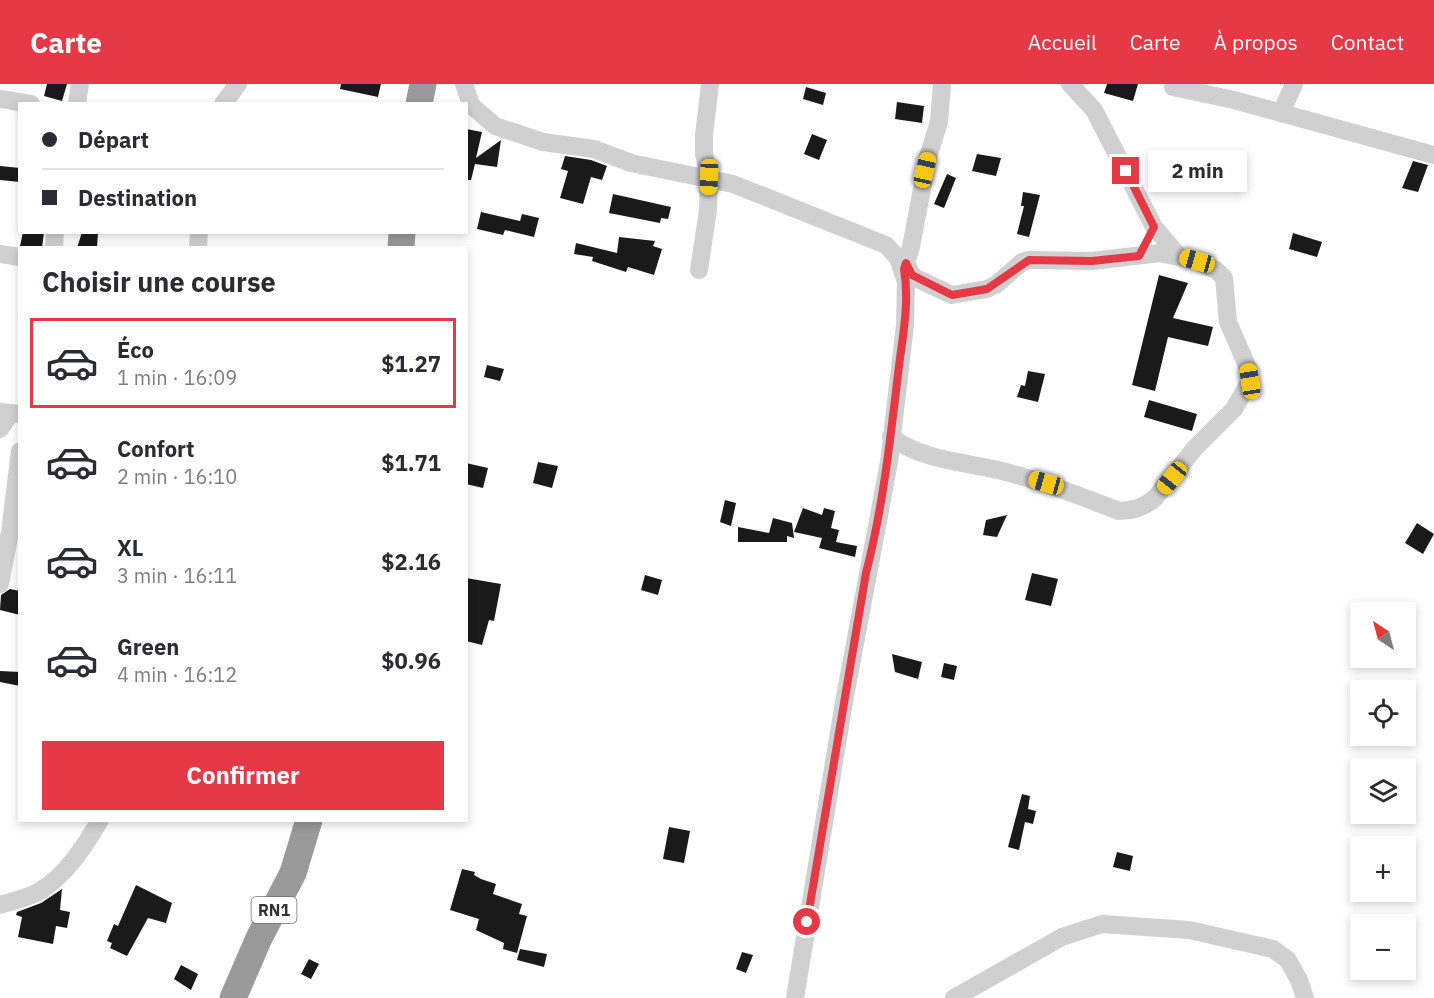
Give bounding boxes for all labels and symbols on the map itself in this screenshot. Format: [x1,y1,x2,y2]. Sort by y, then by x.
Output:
car [912,150,938,190]
callout: 2 min [1147,150,1246,192]
route end [1112,157,1139,184]
car [699,159,719,195]
car [1177,247,1217,275]
car [1238,362,1262,400]
car [1154,458,1190,498]
car [1026,469,1066,497]
north arrow [1350,602,1416,668]
road number: RN1 [252,897,296,923]
route start [793,908,820,935]

